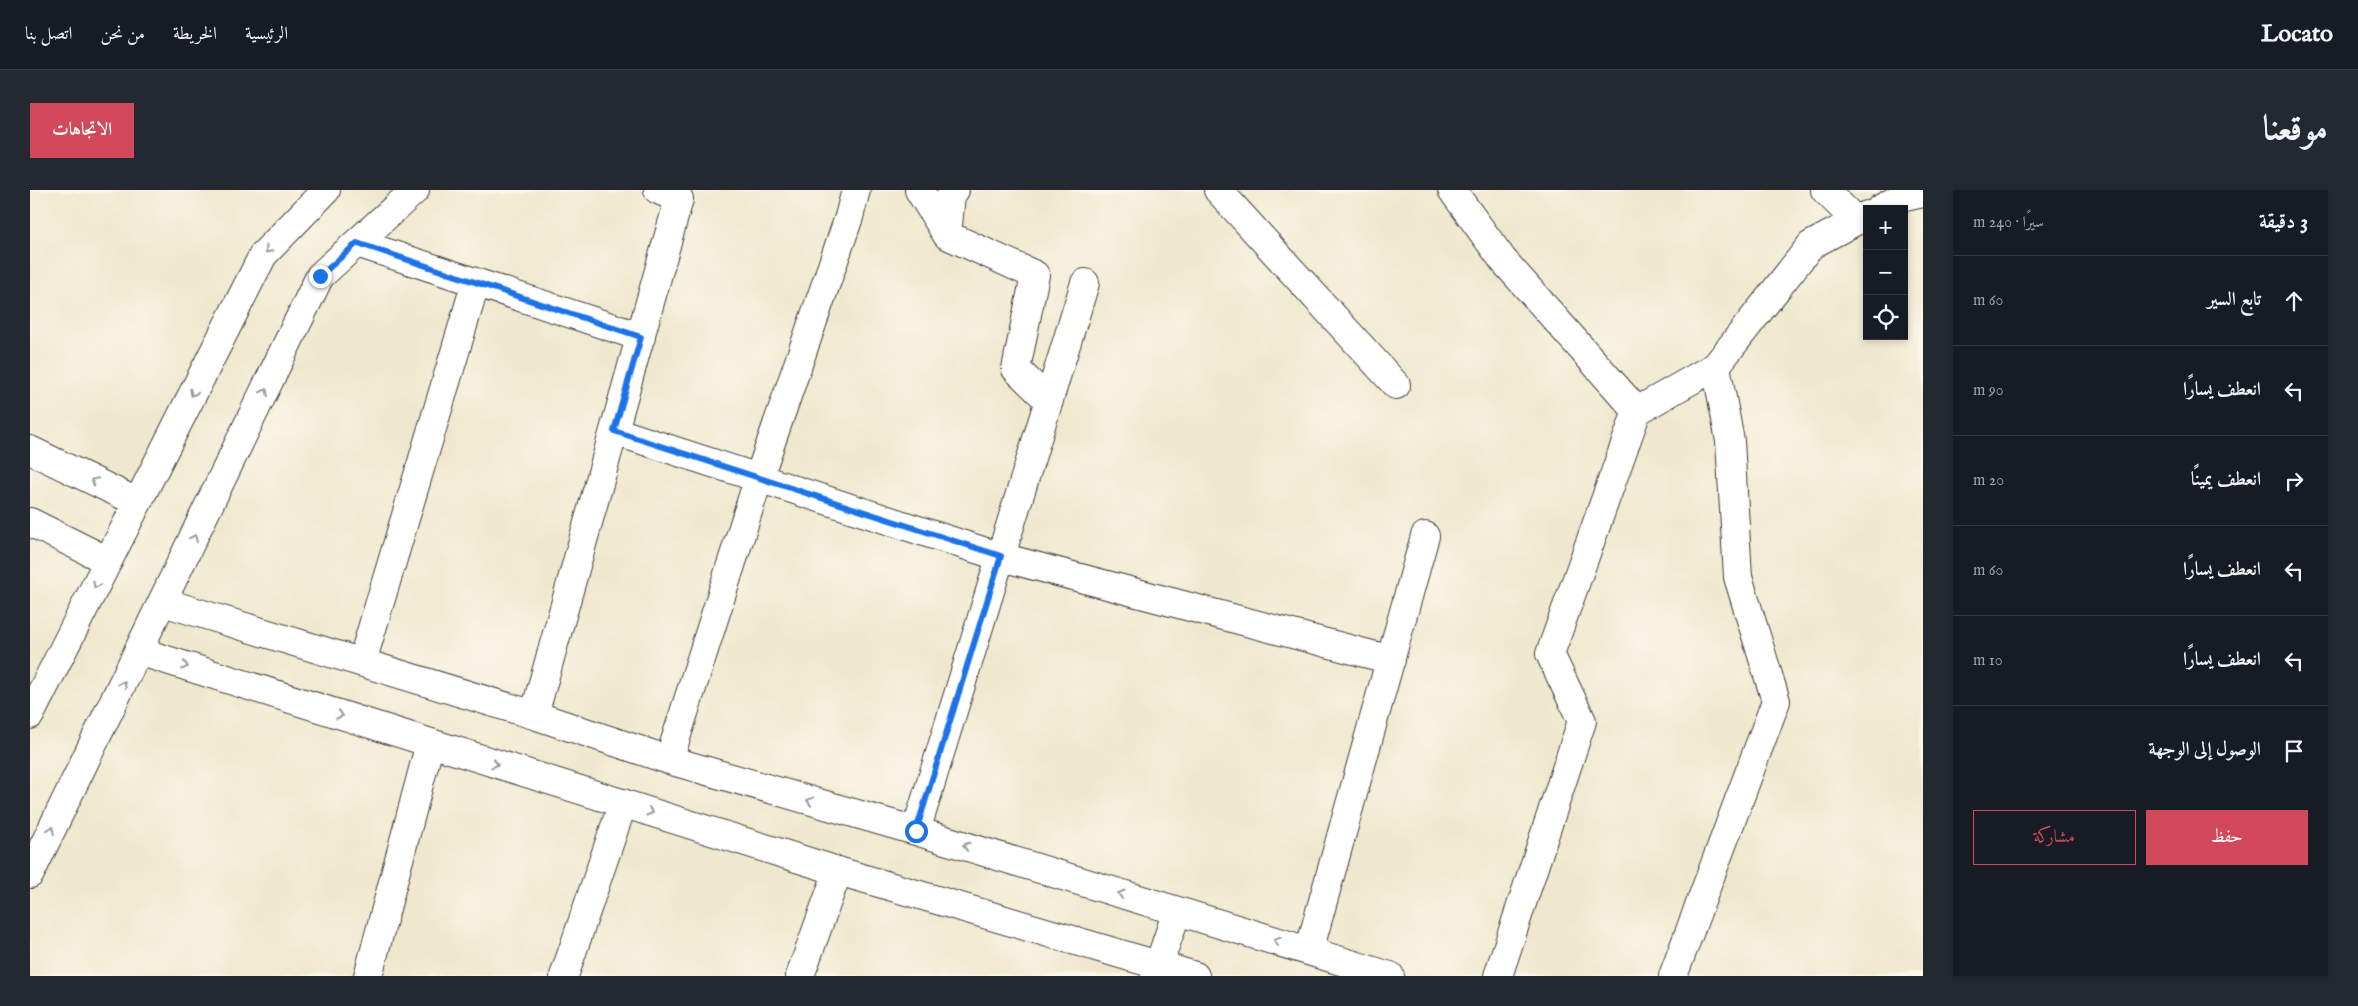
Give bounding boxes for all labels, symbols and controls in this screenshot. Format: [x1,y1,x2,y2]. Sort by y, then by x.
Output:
text: Locato [2261,19,2333,50]
text: اتصل بنا [25,23,72,46]
text: من نحن [100,23,145,46]
text: الخريطة [173,23,217,46]
text: الرئيسية [245,23,288,46]
button: الاتجاهات [30,103,134,158]
text: موقعنا [2263,107,2328,152]
map controls [1863,205,1908,340]
button: + [1863,205,1908,250]
text: 3 دقيقة [2259,209,2308,236]
text: سيرًا · 240 m [1973,213,2044,233]
one-way arrow [265,244,274,253]
button: − [1863,250,1908,295]
route end [309,265,332,288]
icon: ahead [2280,287,2308,315]
text: تابع السير [2207,288,2261,312]
text: 60 m [1973,291,2003,311]
button: locate [1863,295,1908,340]
icon: left [2280,377,2308,405]
text: انعطف يسارًا [2183,378,2261,402]
text: 90 m [1973,381,2004,401]
one-way arrow [189,388,199,397]
one-way arrow [259,388,270,397]
icon: right [2280,467,2308,495]
text: انعطف يمينًا [2191,468,2261,492]
text: 20 m [1973,471,2004,491]
one-way arrow [90,477,99,487]
one-way arrow [188,534,198,543]
icon: left [2280,557,2308,585]
text: انعطف يسارًا [2183,558,2261,582]
text: 60 m [1973,561,2003,581]
one-way arrow [92,580,102,589]
icon: left [2280,647,2308,675]
text: انعطف يسارًا [2183,648,2261,672]
text: 10 m [1973,651,2003,671]
one-way arrow [180,660,189,670]
one-way arrow [116,680,127,689]
one-way arrow [335,709,344,719]
icon: arrive [2280,737,2308,765]
text: الوصول إلى الوجهة [2149,738,2261,762]
one-way arrow [490,758,499,768]
one-way arrow [806,796,814,806]
one-way arrow [645,806,654,816]
button: مشاركة [1973,810,2136,865]
button: حفظ [2146,810,2308,865]
route start [905,820,928,843]
one-way arrow [45,826,56,835]
one-way arrow [962,842,970,852]
one-way arrow [1117,890,1126,900]
one-way arrow [1273,937,1281,947]

